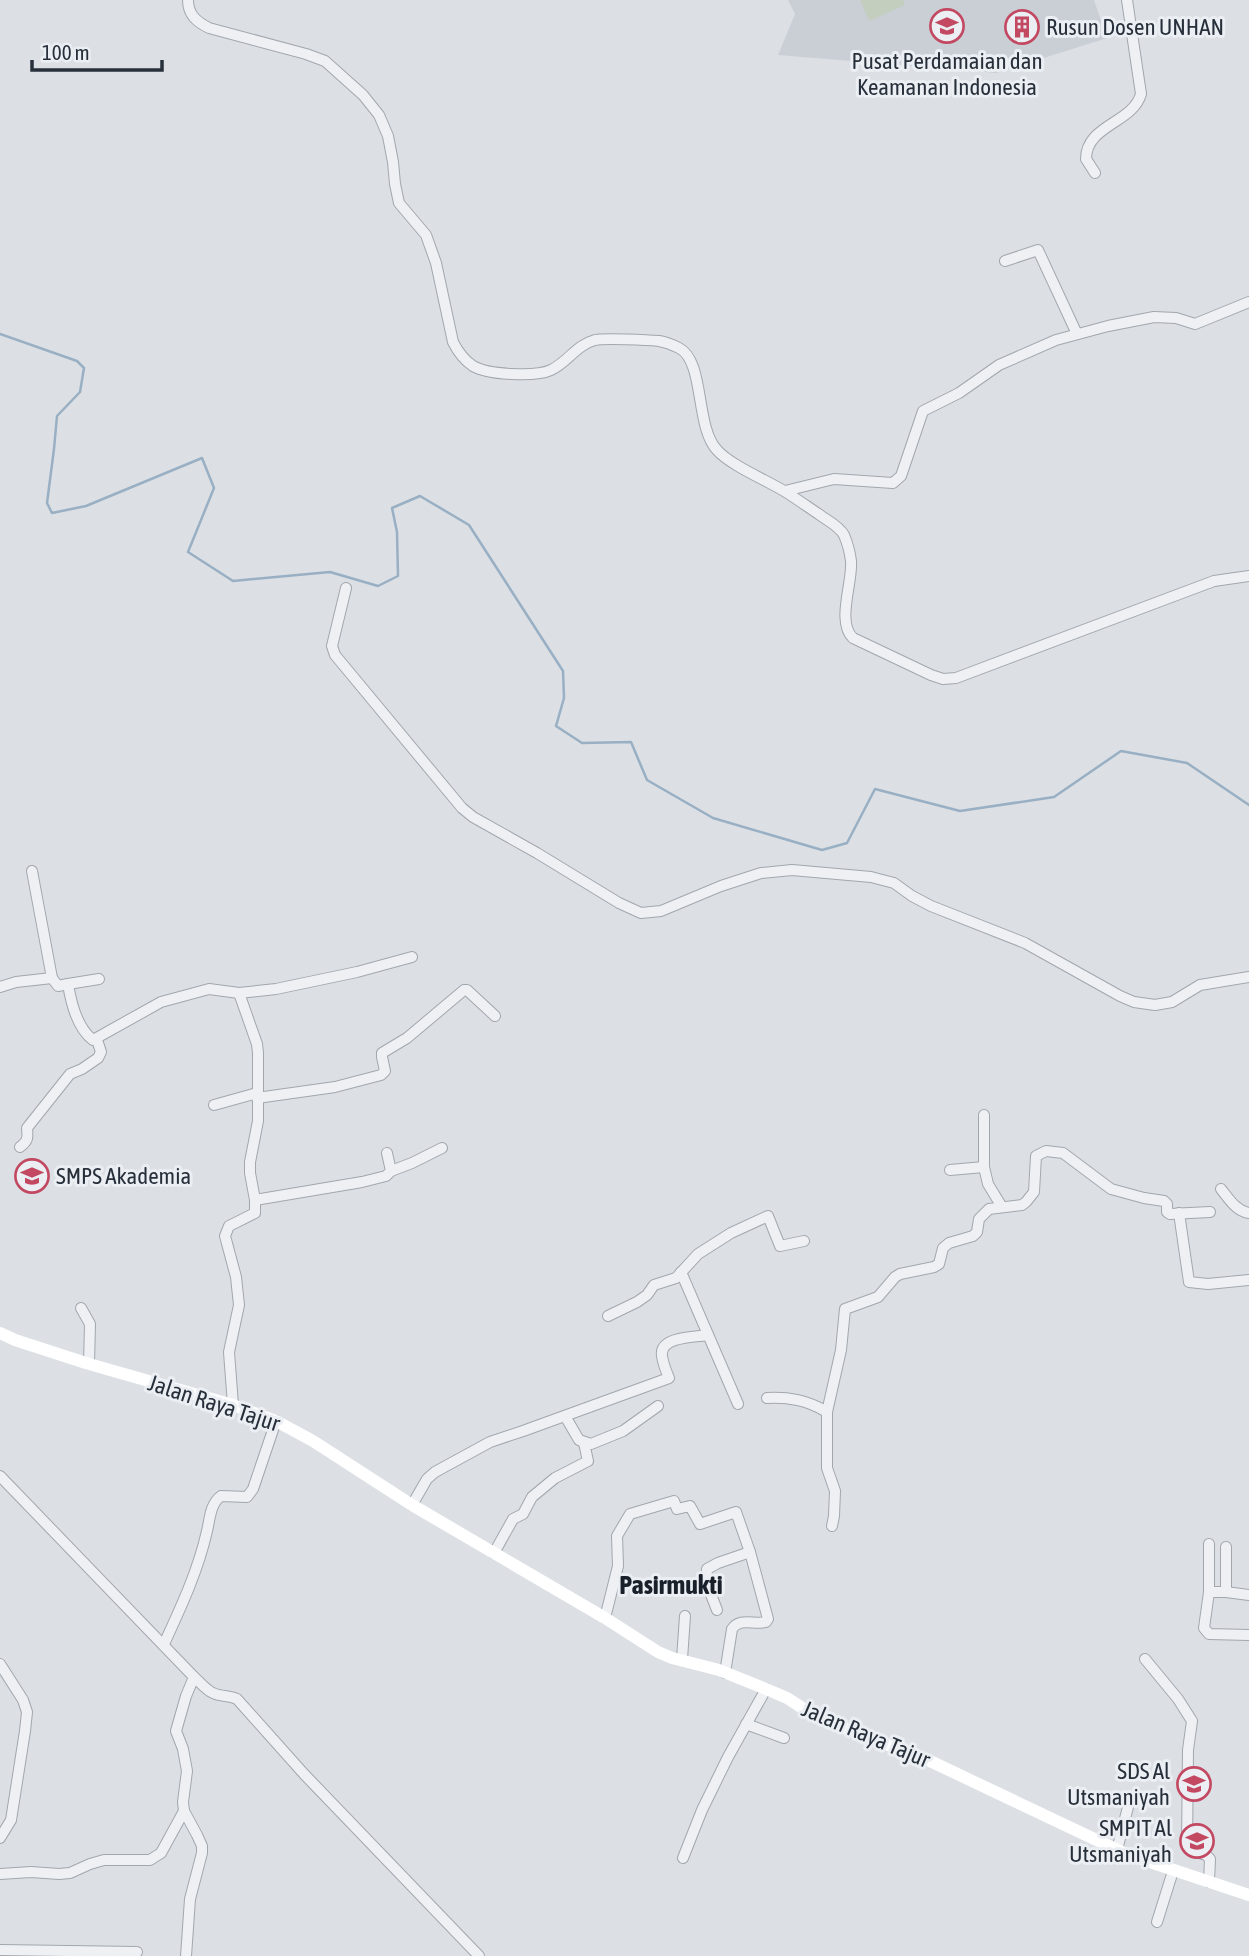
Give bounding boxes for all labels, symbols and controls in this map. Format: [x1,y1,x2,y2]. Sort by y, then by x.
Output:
school or university icon: Pusat Perdamaian dan Keamanan Indonesia [928,7,966,45]
building icon: Rusun Dosen UNHAN [1003,8,1041,46]
place label: Rusun Dosen UNHAN [1046,14,1224,40]
scale bar [32,28,161,72]
text: 100 m [42,40,90,64]
place label: Pusat Perdamaian dan Keamanan Indonesia [851,48,1043,100]
school or university icon: SMPS Akademia [13,1157,51,1195]
place label: SMPS Akademia [56,1163,191,1189]
street label: Jalan Raya Tajur [145,1369,284,1437]
district label: Pasirmukti [619,1570,723,1600]
street label: Jalan Raya Tajur [798,1695,935,1773]
place label: SDS Al Utsmaniyah [1067,1758,1170,1810]
school or university icon: SDS Al Utsmaniyah [1175,1765,1213,1803]
place label: SMPIT Al Utsmaniyah [1069,1815,1172,1867]
school or university icon: SMPIT Al Utsmaniyah [1178,1822,1216,1860]

